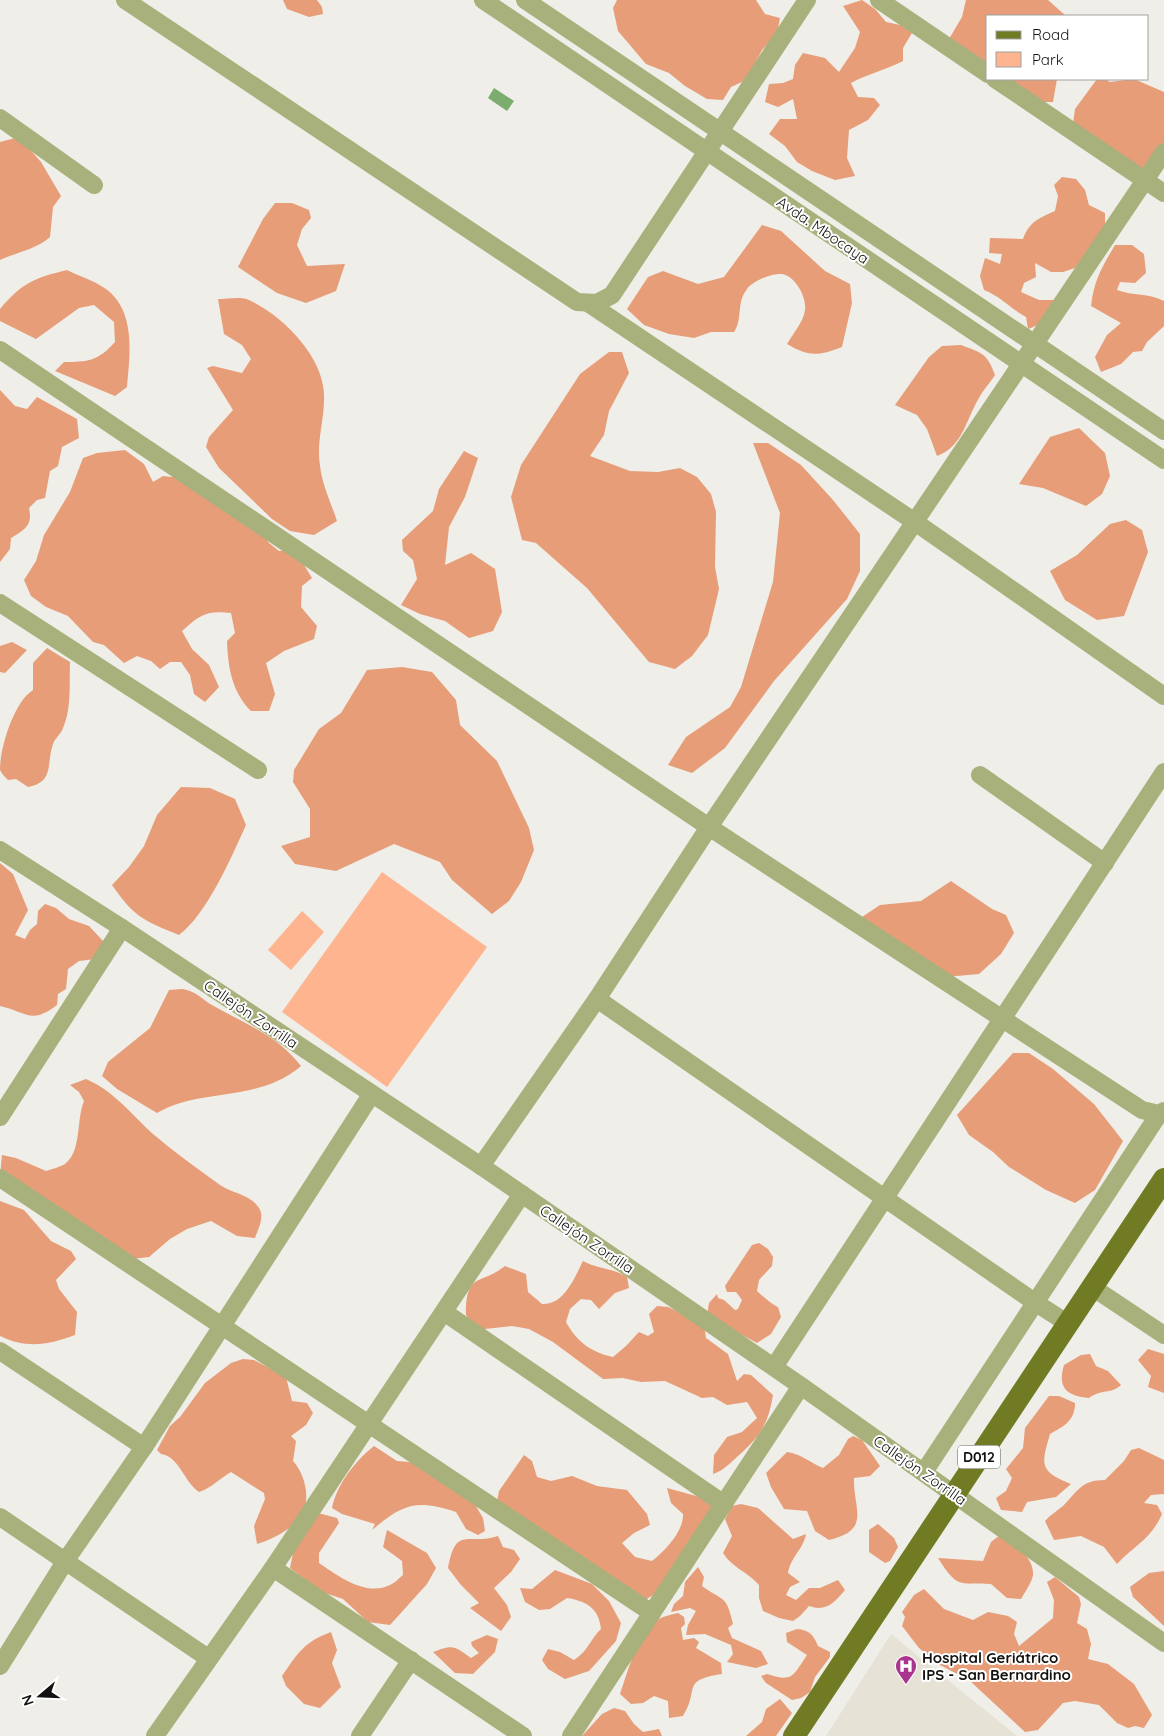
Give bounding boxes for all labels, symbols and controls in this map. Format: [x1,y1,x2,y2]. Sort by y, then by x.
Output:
legend [986,15,1149,80]
text: Road [1032,25,1069,44]
text: Park [1032,50,1064,69]
street label: Avda. Mbocaya [773,192,873,268]
street label: Callejón Zorrilla [200,976,302,1052]
street label: Callejón Zorrilla [536,1201,638,1277]
street label: Callejón Zorrilla [870,1431,970,1509]
road number: D012 [958,1445,1000,1468]
place label: Hospital Geriátrico IPS - San Bernardino [922,1648,1071,1684]
hospital icon: Hospital Geriátrico IPS - San Bernardino [894,1654,918,1685]
north arrow [15,1671,65,1721]
text: N [18,1692,38,1708]

